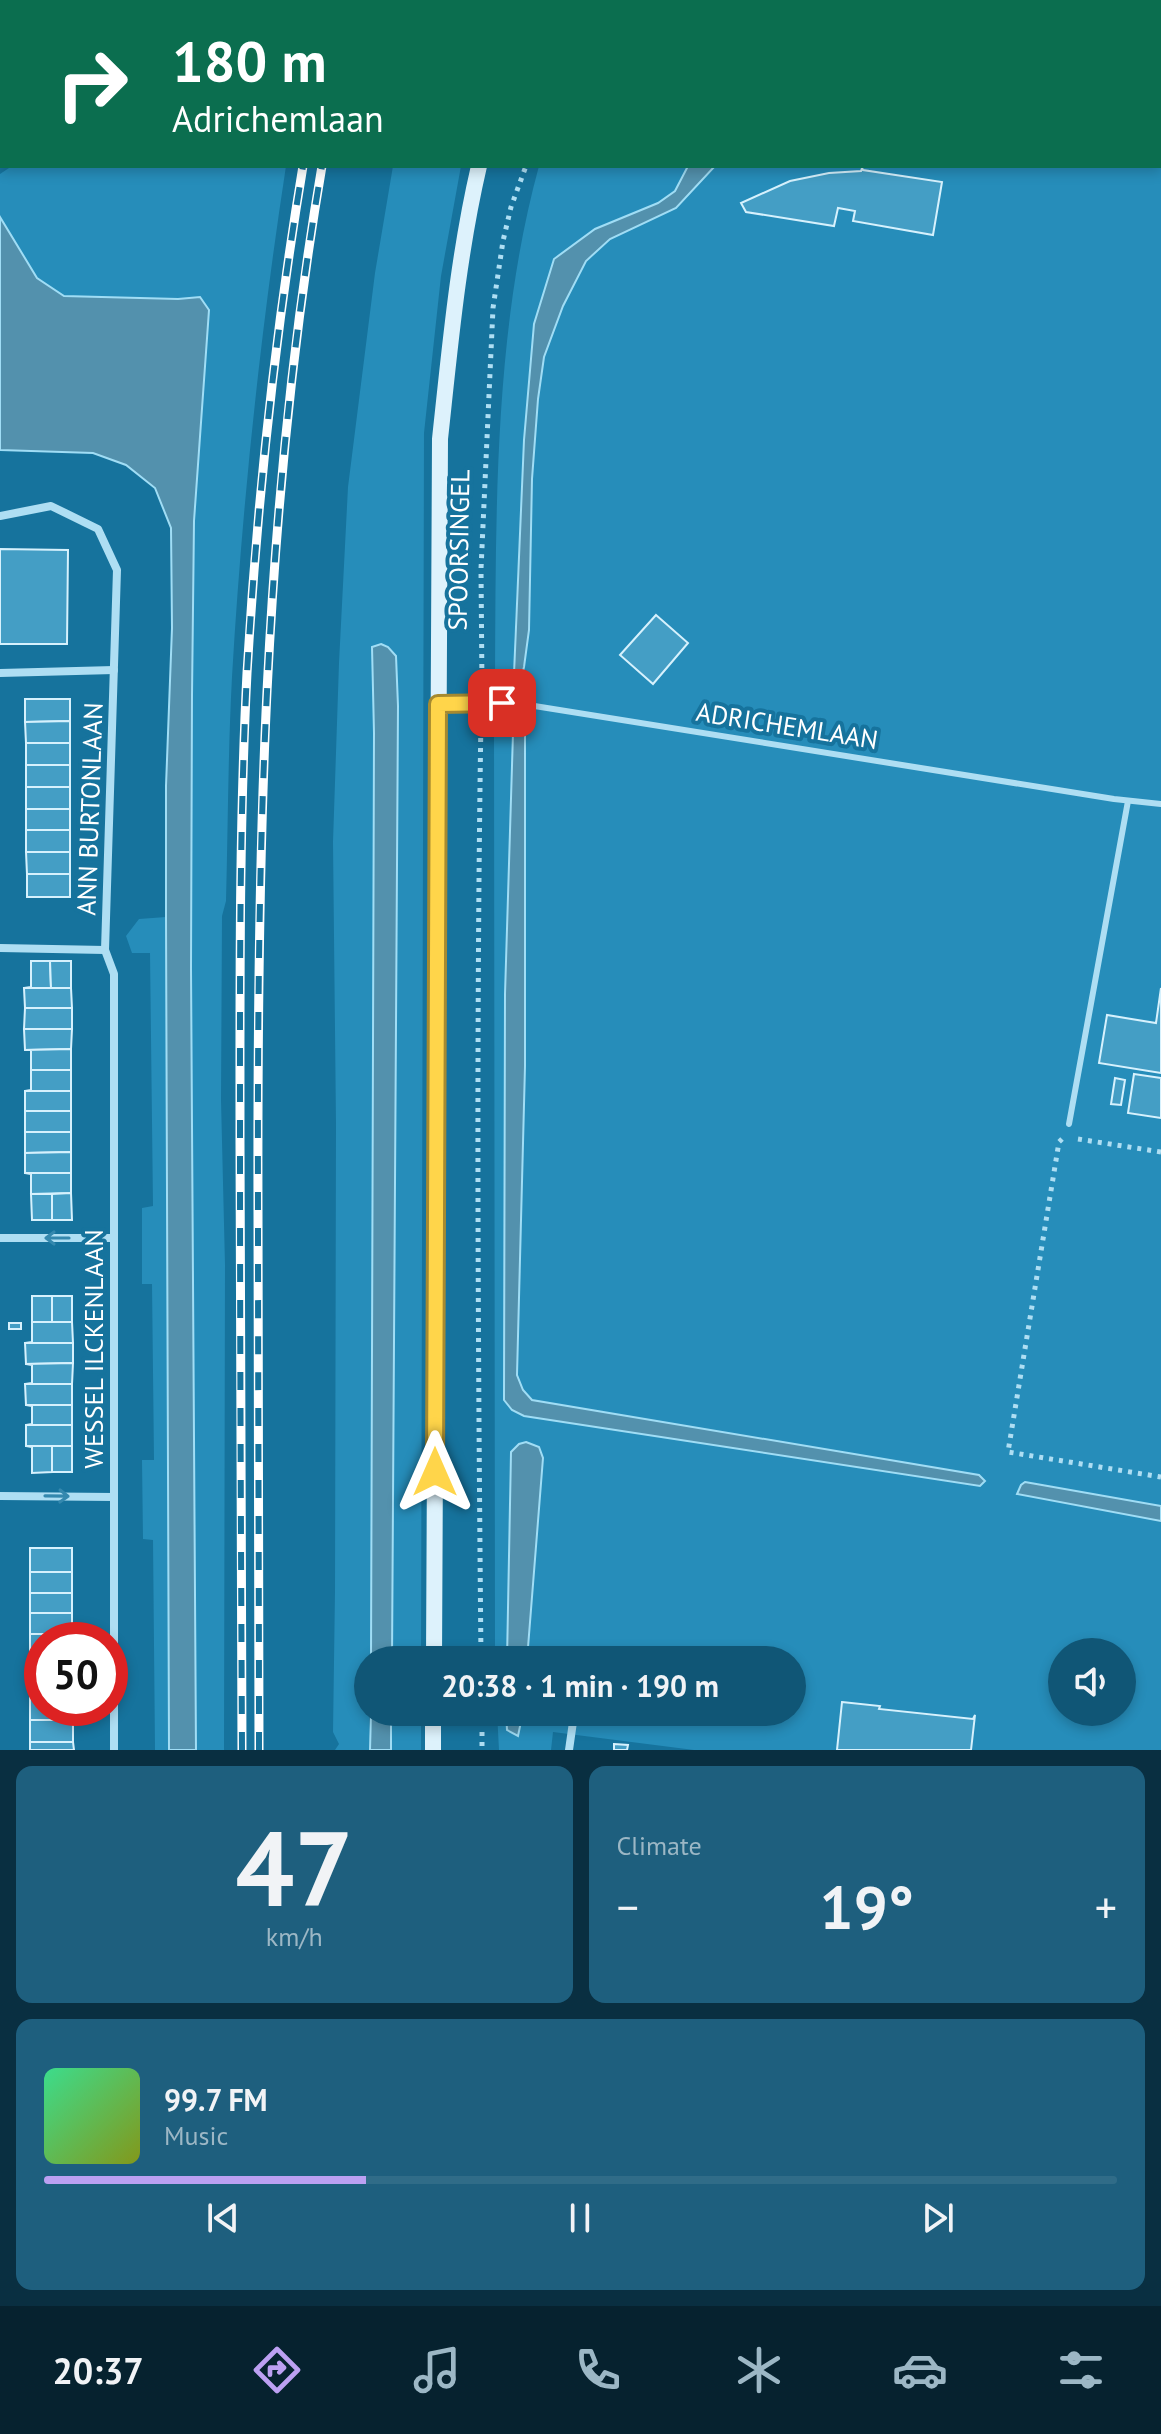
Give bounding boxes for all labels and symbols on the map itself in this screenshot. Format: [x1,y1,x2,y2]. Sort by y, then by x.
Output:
street label: SPOORSINGEL [441,469,476,631]
pin [468,669,536,737]
street label: ADRICHEMLAAN [694,695,880,756]
street label: ANN BURTONLAAN [69,702,110,916]
street label: WESSEL ILCKENLAAN [77,1229,110,1469]
one-way arrow [44,1230,71,1246]
position arrow [393,1430,477,1514]
one-way arrow [43,1488,70,1504]
speed limit sign: 50 [24,1622,128,1726]

